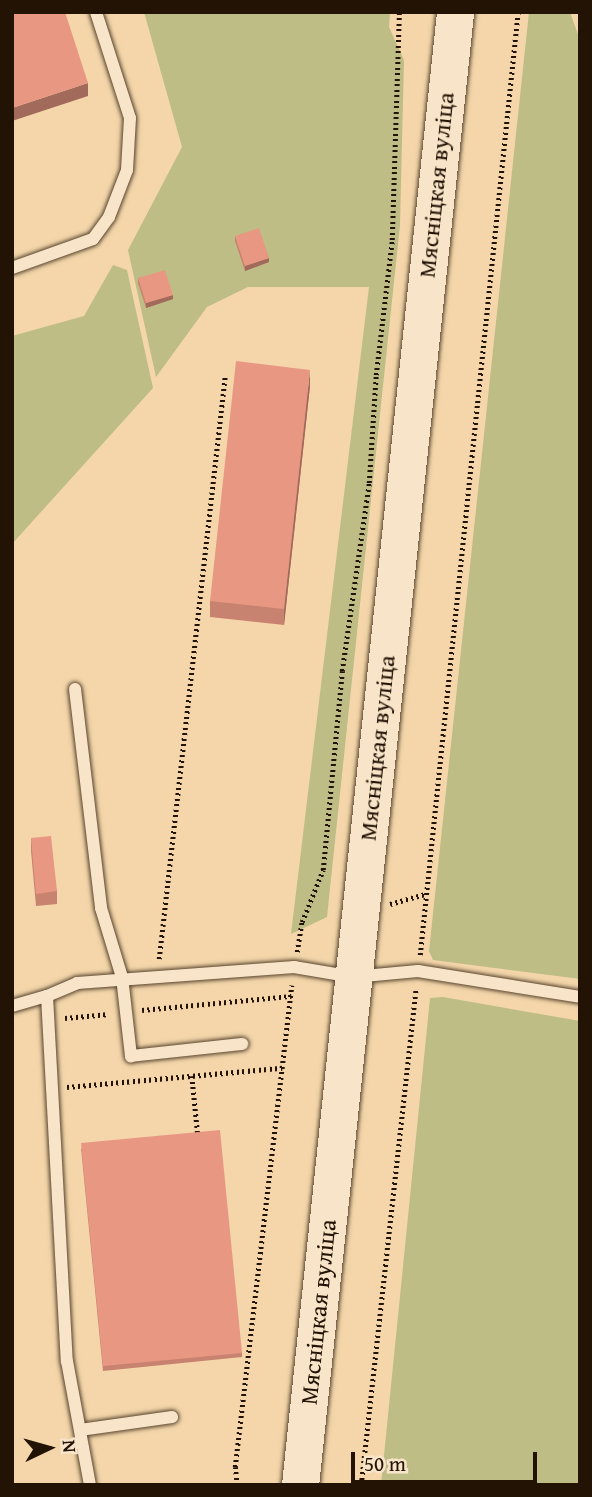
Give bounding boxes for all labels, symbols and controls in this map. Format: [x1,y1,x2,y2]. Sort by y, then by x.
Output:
street label: Мясніцкая вуліца [412,91,460,279]
street label: Мясніцкая вуліца [353,654,401,842]
street label: Мясніцкая вуліца [294,1218,342,1406]
north arrow [14,1413,84,1483]
scale bar [354,1438,540,1482]
text: N [55,1439,84,1454]
text: 50 m [364,1448,406,1479]

